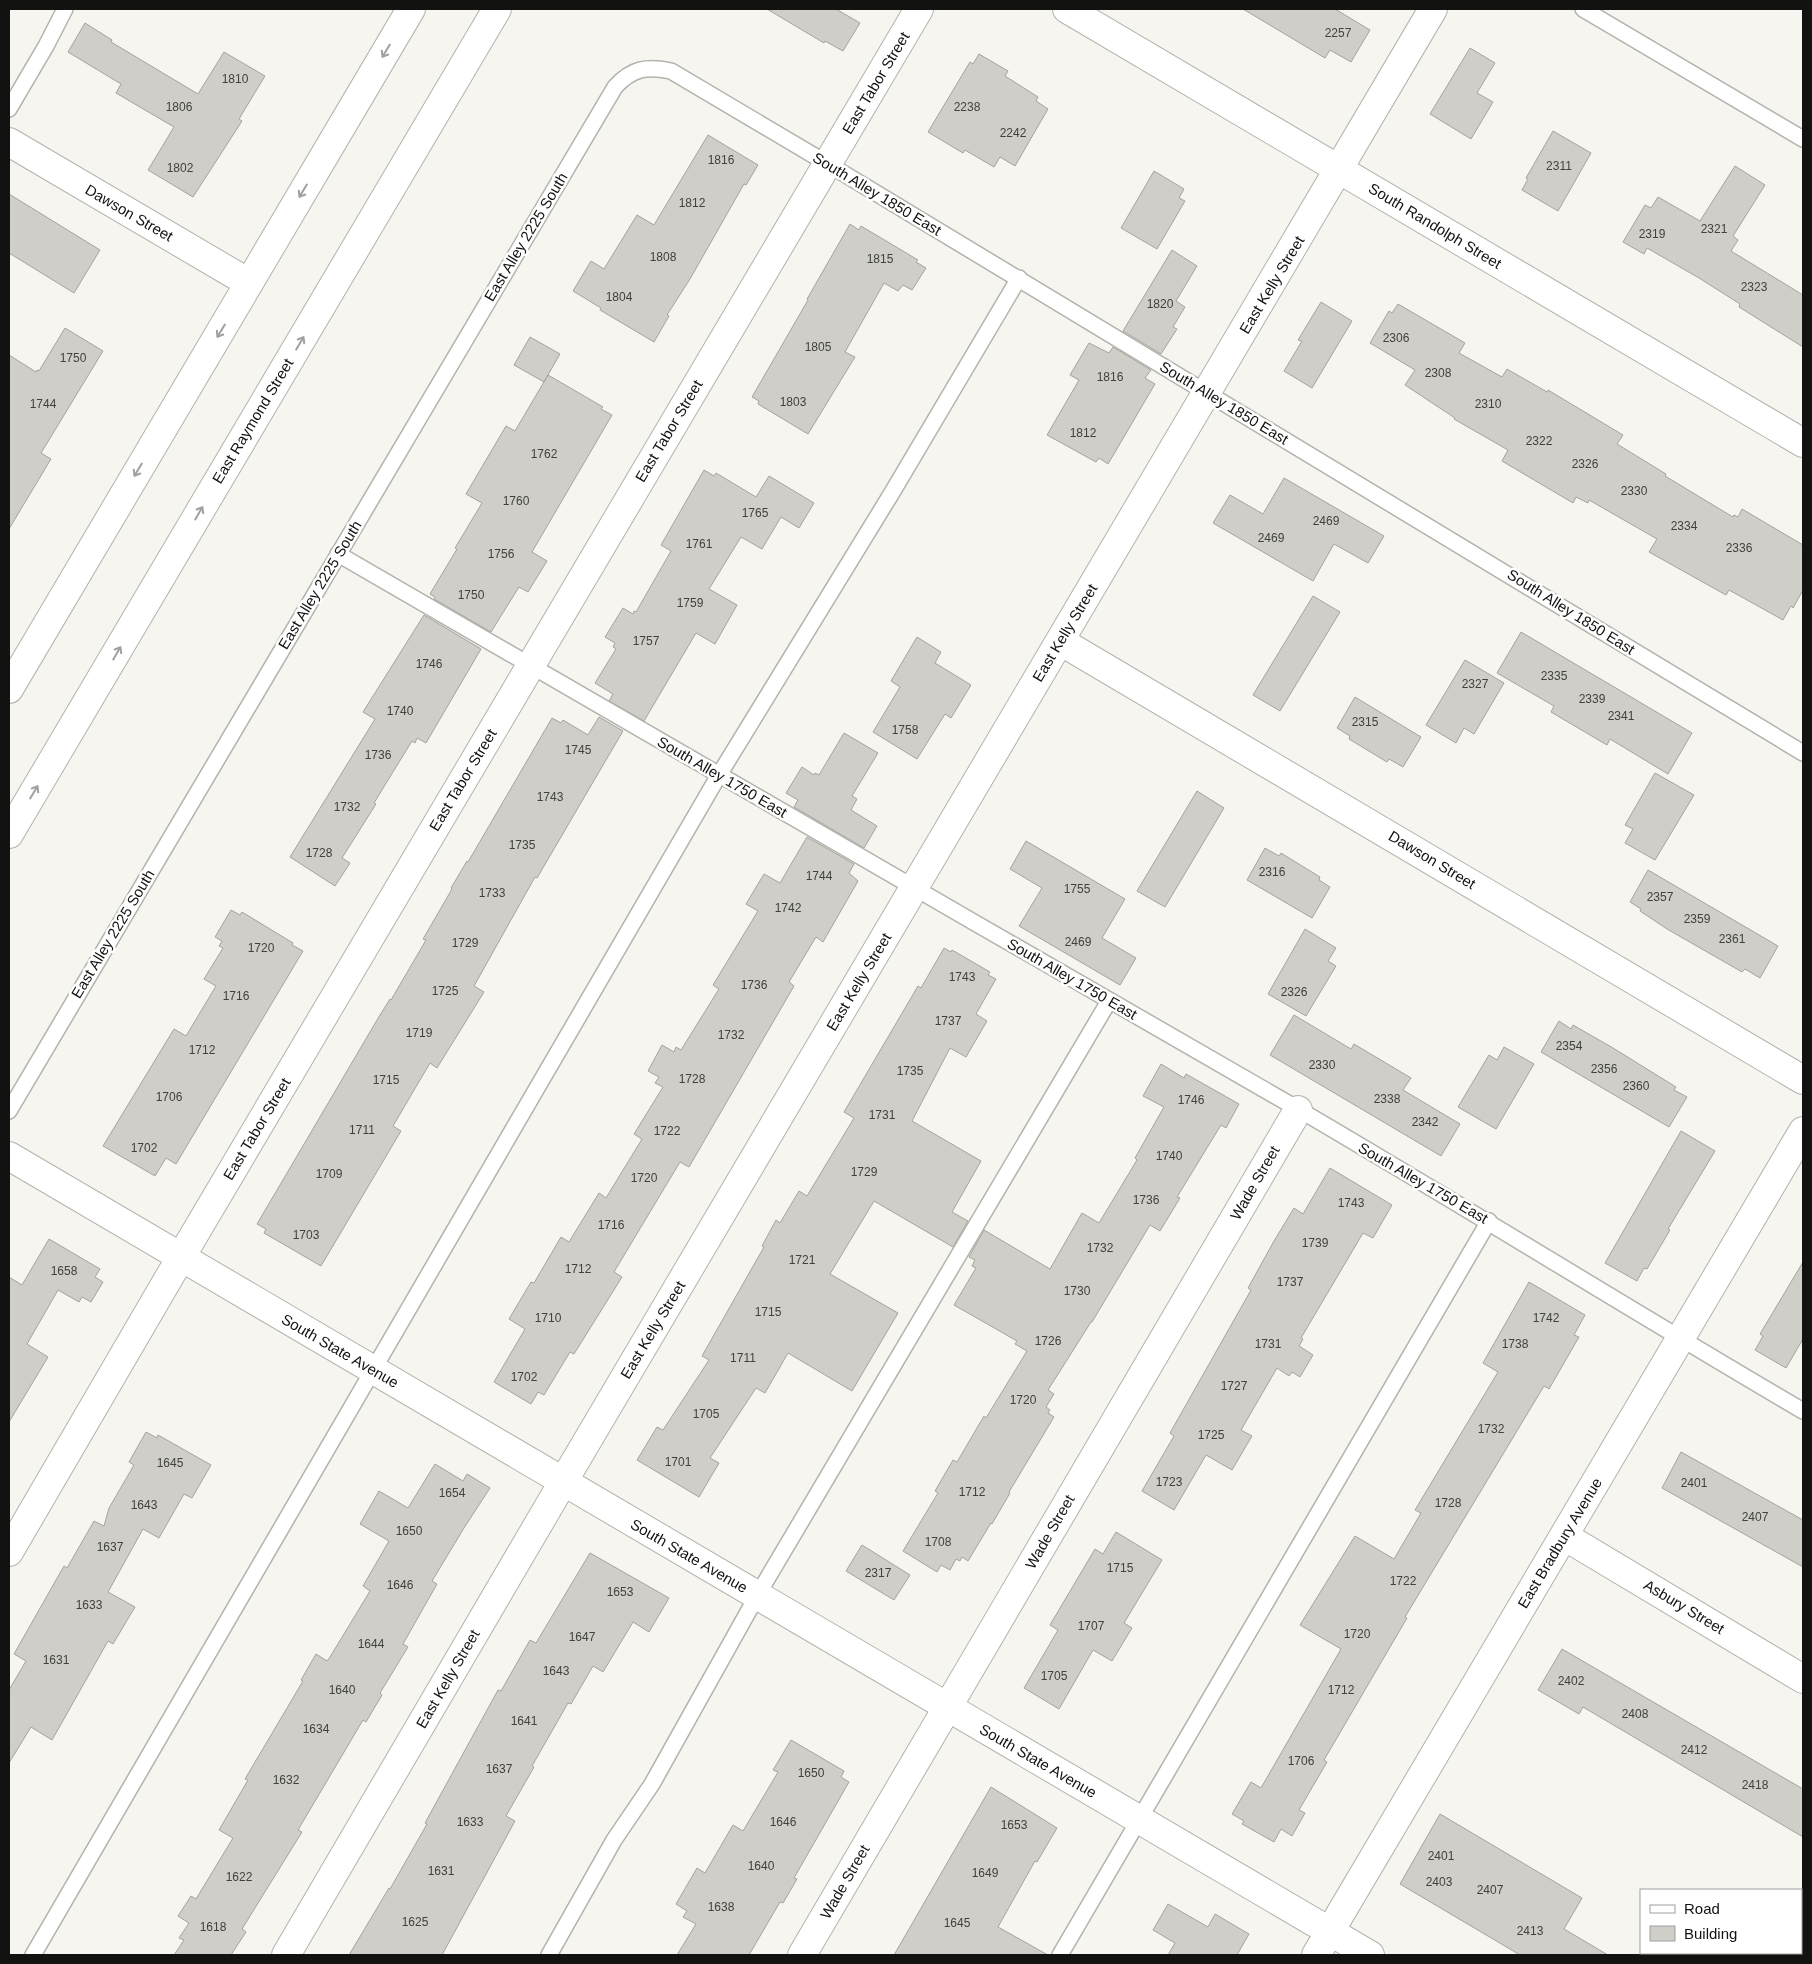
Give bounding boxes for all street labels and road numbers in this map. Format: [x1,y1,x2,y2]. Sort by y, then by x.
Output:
street label: East Tabor Street [839,28,913,137]
street label: South Alley 1850 East [810,148,945,239]
street label: East Alley 2225 South [480,169,571,304]
street label: South Randolph Street [1366,179,1505,272]
street label: Dawson Street [82,181,177,245]
street label: East Kelly Street [1236,232,1308,337]
street label: East Raymond Street [209,355,297,486]
street label: South Alley 1850 East [1157,357,1292,448]
street label: East Tabor Street [632,376,706,485]
street label: East Alley 2225 South [274,517,365,652]
street label: South Alley 1850 East [1505,565,1639,658]
street label: East Kelly Street [1029,580,1101,685]
street label: East Tabor Street [426,725,500,834]
street label: South Alley 1750 East [654,733,791,821]
street label: Dawson Street [1386,827,1480,893]
street label: East Alley 2225 South [67,866,158,1001]
street label: East Kelly Street [823,929,895,1034]
street label: South Alley 1750 East [1004,935,1141,1023]
street label: East Tabor Street [220,1074,294,1183]
street label: South Alley 1750 East [1355,1139,1492,1227]
street label: Wade Street [1226,1142,1283,1223]
street label: East Kelly Street [617,1277,689,1382]
street label: South State Avenue [279,1310,402,1391]
street label: East Bradbury Avenue [1514,1475,1605,1611]
street label: Wade Street [1021,1491,1078,1572]
street label: South State Avenue [628,1515,751,1596]
street label: Asbury Street [1641,1576,1728,1638]
street label: East Kelly Street [412,1626,483,1731]
street label: South State Avenue [977,1720,1100,1801]
street label: Wade Street [816,1841,873,1922]

